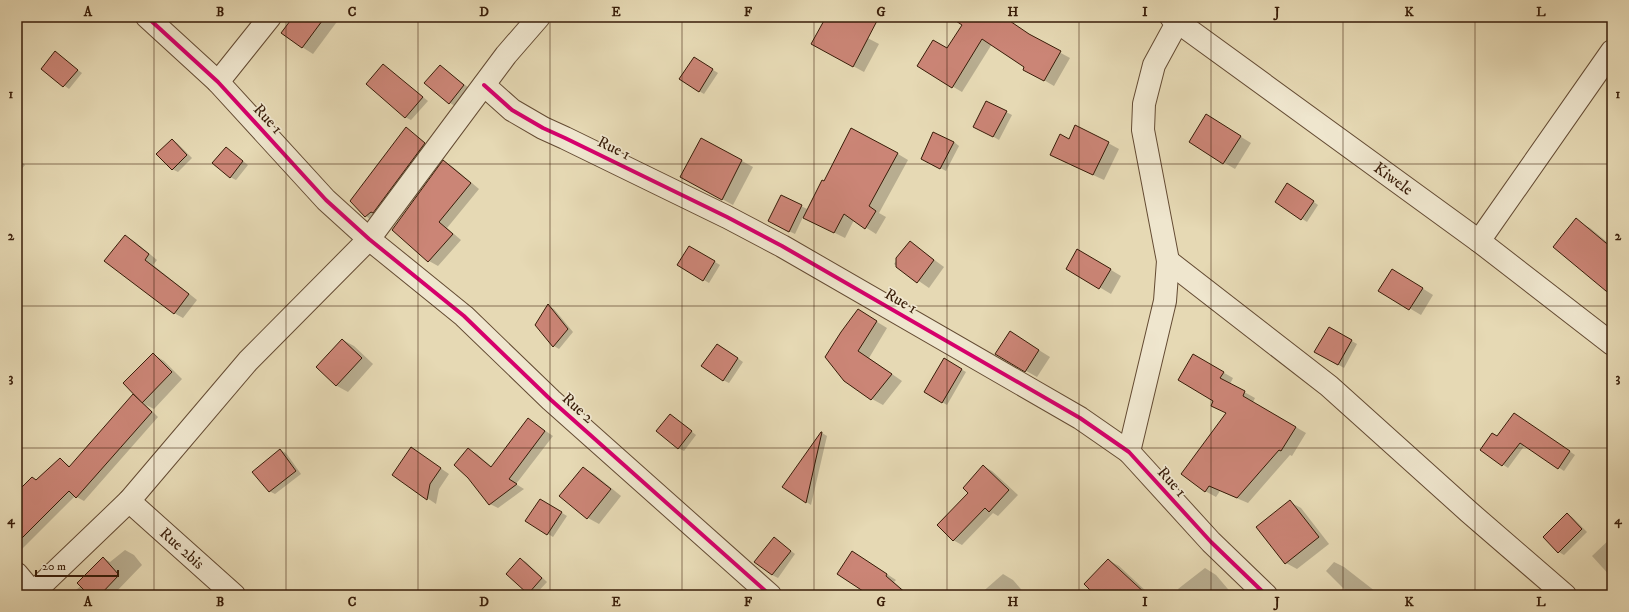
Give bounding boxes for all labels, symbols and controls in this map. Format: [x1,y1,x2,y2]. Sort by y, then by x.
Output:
text: A [83,4,93,20]
text: B [216,4,224,20]
text: C [348,4,357,20]
text: D [479,4,489,20]
text: E [611,4,621,20]
text: F [744,4,753,20]
text: G [876,4,886,20]
text: H [1008,4,1019,20]
text: I [1142,4,1148,20]
text: J [1272,4,1280,21]
text: K [1404,4,1414,20]
text: L [1536,4,1546,20]
text: 1 [9,86,14,102]
text: 1 [1616,86,1621,102]
street label: Rue 1 [249,100,287,138]
street label: Rue 1 [594,131,634,165]
street label: Kiwele [1370,158,1417,200]
text: 2 [8,228,15,244]
text: 2 [1615,228,1622,244]
street label: Rue 1 [881,284,921,318]
text: 3 [9,370,14,386]
text: 3 [1616,370,1621,386]
street label: Rue 2 [558,388,598,428]
street label: Rue 1 [1153,463,1191,502]
text: 4 [6,512,15,529]
text: 4 [1613,512,1622,529]
street label: Rue 2bis [155,523,208,574]
scale bar [36,552,118,578]
text: 20 m [42,559,66,574]
text: A [83,594,93,610]
text: B [216,594,224,610]
text: C [348,594,357,610]
text: D [479,594,489,610]
text: E [611,594,621,610]
text: F [744,594,753,610]
text: G [876,594,886,610]
text: H [1008,594,1019,610]
text: I [1142,594,1148,610]
text: J [1272,594,1280,611]
text: K [1404,594,1414,610]
text: L [1536,594,1546,610]

